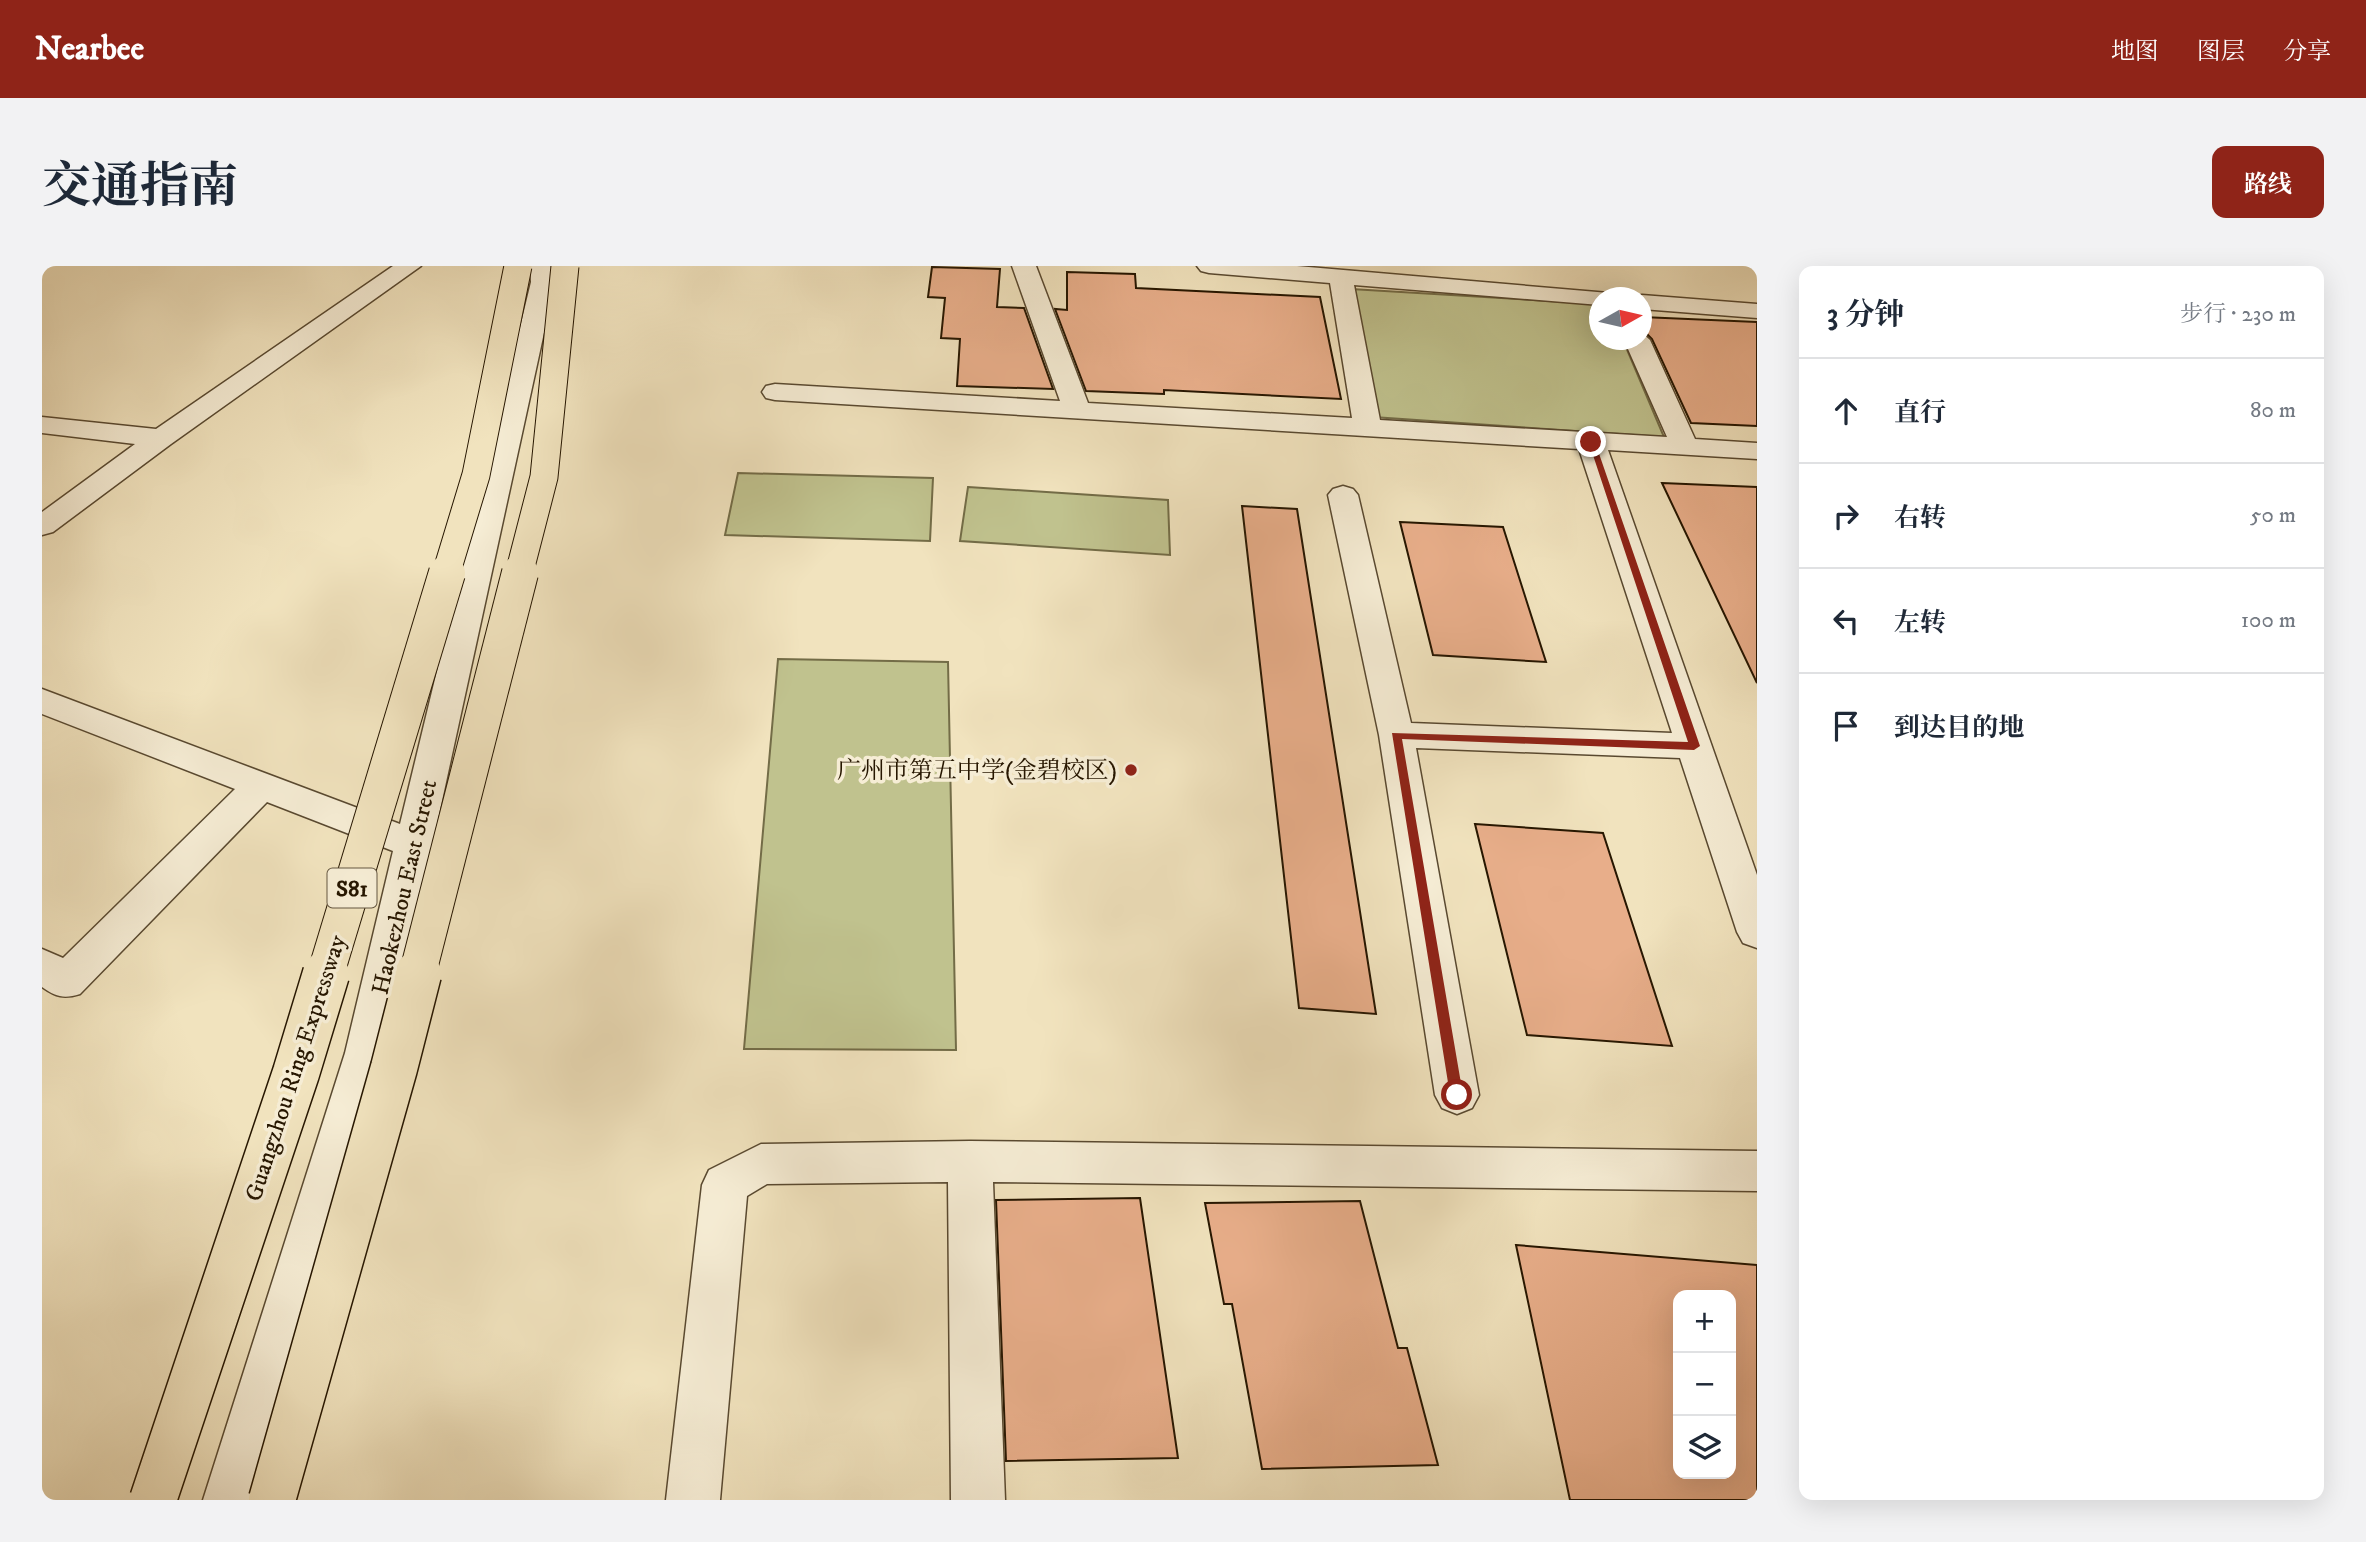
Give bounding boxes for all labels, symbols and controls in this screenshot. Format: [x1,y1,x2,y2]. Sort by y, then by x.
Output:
text: Nearbee [35,29,144,70]
text: 地图 [2111,37,2159,67]
text: 图层 [2197,37,2245,67]
text: 分享 [2283,37,2331,67]
button: 路线 [2212,146,2324,218]
text: 交通指南 [42,157,238,219]
north arrow [1589,287,1652,350]
text: 3 分钟 [1827,297,1905,334]
text: 步行 · 230 m [2180,300,2296,329]
icon: ahead [1827,392,1865,430]
text: 80 m [2250,396,2296,425]
text: 直行 [1894,397,1946,430]
route end [1575,426,1606,457]
icon: right [1827,497,1865,535]
text: 50 m [2250,501,2296,530]
text: 右转 [1894,502,1946,535]
icon: left [1827,602,1865,640]
text: 100 m [2241,606,2296,635]
text: 左转 [1894,607,1946,640]
icon: arrive [1827,707,1865,745]
text: 到达目的地 [1894,712,2024,745]
place label: 广州市第五中学(金碧校区) [837,756,1117,786]
marker: 广州市第五中学(金碧校区) [1123,762,1139,778]
street label: Haokezhou East Street [366,777,444,998]
road number: S81 [328,868,376,908]
street label: Guangzhou Ring Expressway [239,931,353,1205]
route start [1441,1079,1472,1110]
map controls [1673,1290,1736,1479]
button: + [1673,1290,1736,1353]
button: − [1673,1353,1736,1416]
button: layers [1673,1416,1736,1479]

